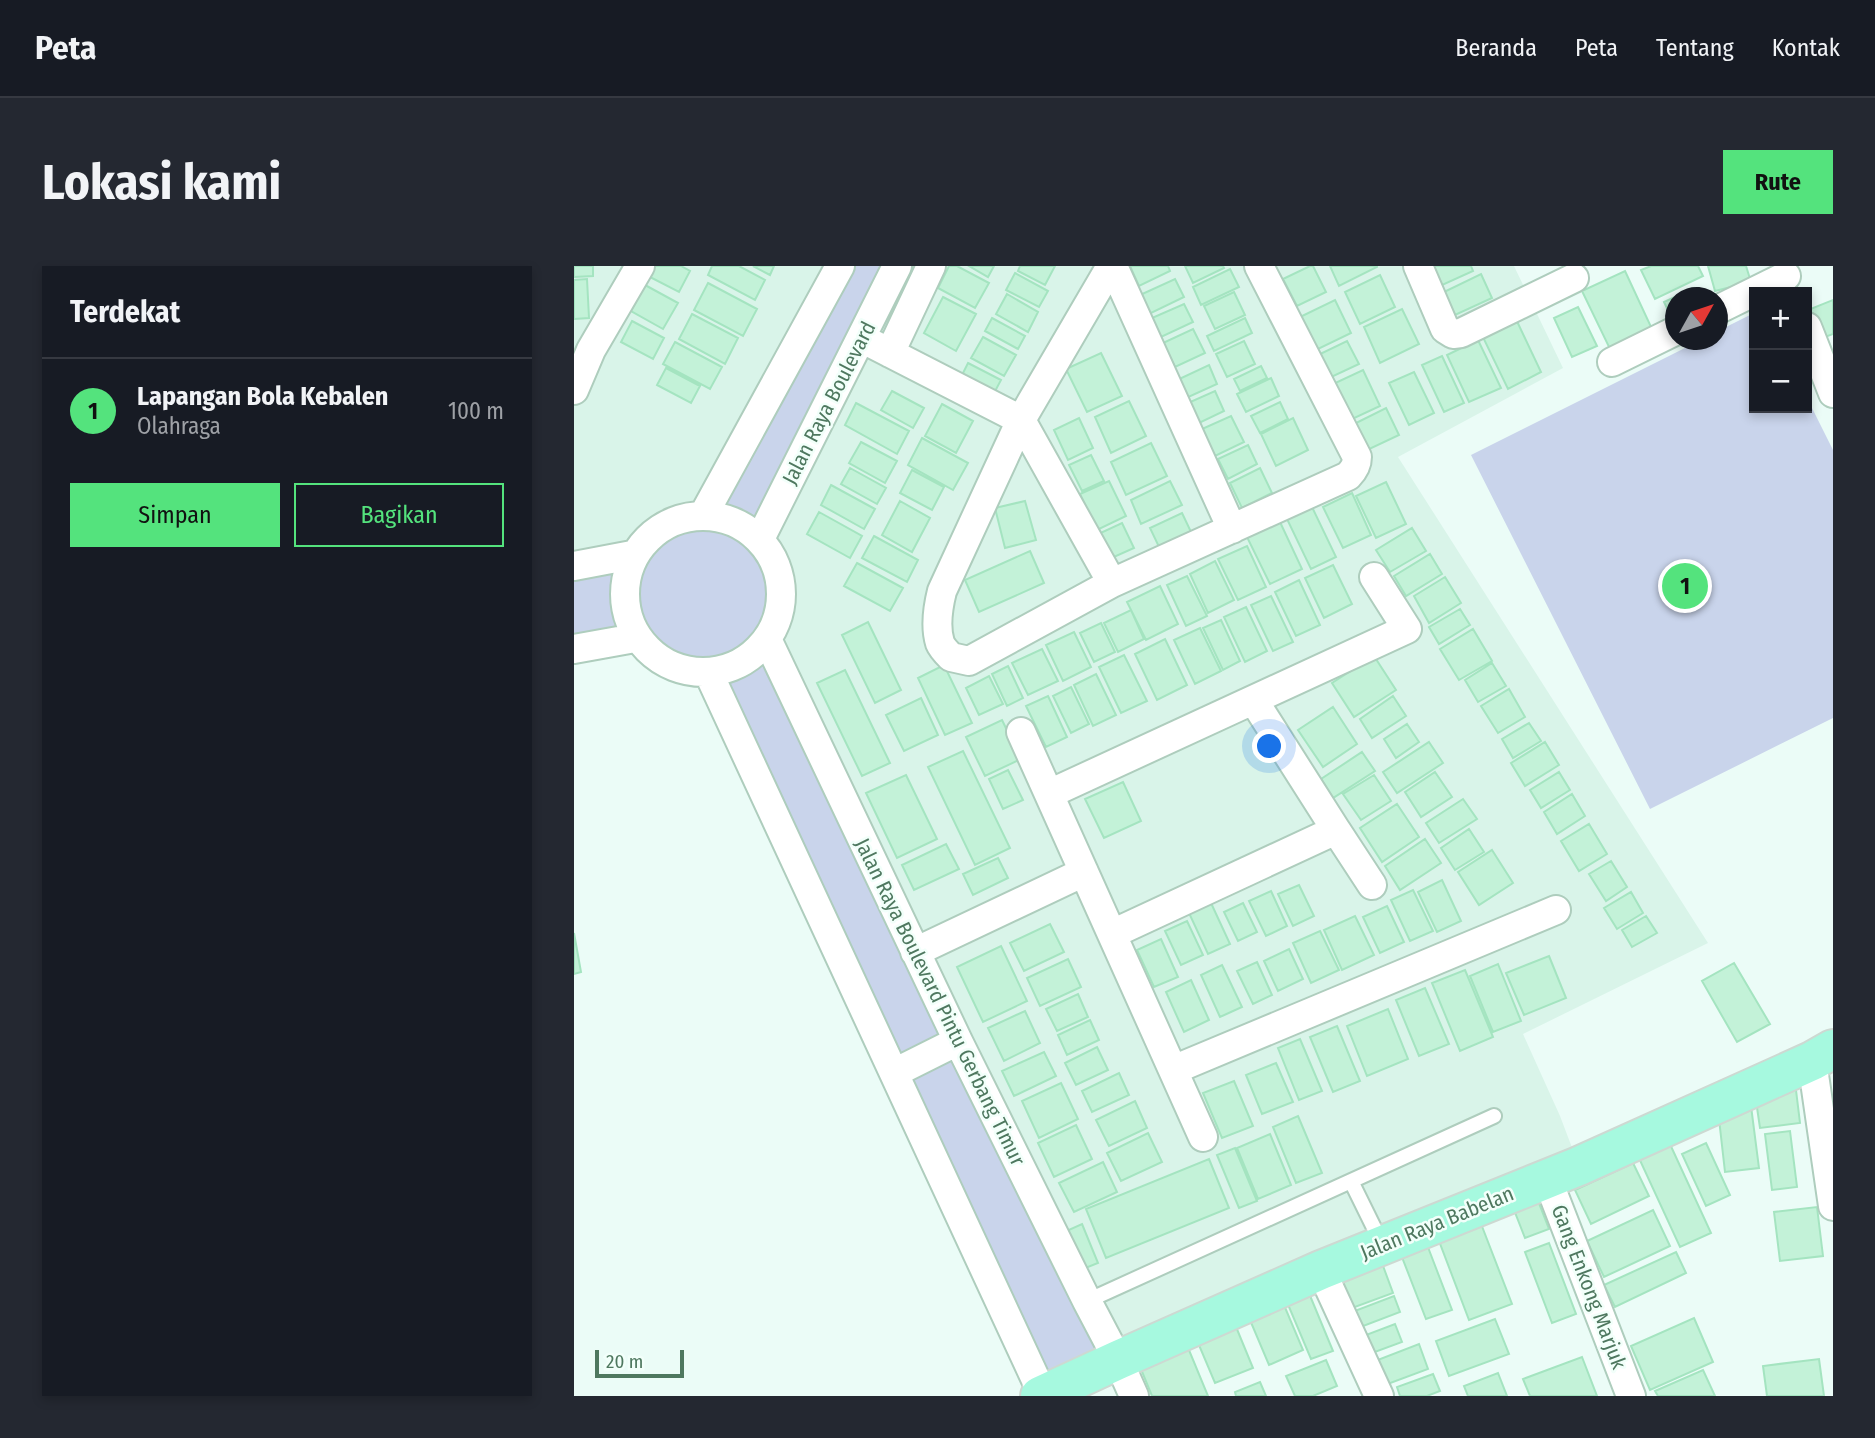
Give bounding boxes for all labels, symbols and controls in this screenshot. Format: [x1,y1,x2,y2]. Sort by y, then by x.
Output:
text: Peta [35,28,96,68]
text: Beranda [1455,34,1537,62]
text: Peta [1575,34,1618,62]
text: Tentang [1656,34,1734,62]
text: Kontak [1772,34,1840,62]
button: Rute [1723,150,1833,214]
text: Lokasi kami [42,153,281,212]
north arrow [1665,287,1728,350]
map controls [1749,287,1812,413]
button: + [1749,287,1812,350]
text: Terdekat [70,294,180,330]
street label: Jalan Raya Boulevard [777,317,881,489]
button: − [1749,350,1812,413]
text: Lapangan Bola Kebalen [137,381,389,412]
text: 1 [88,397,98,425]
text: 100 m [448,397,504,425]
text: Olahraga [137,412,221,440]
button: Simpan [70,483,280,547]
button: Bagikan [294,483,504,547]
pin: 1 [1662,560,1708,612]
your location [1252,729,1286,763]
street label: Jalan Raya Boulevard Pintu Gerbang Timur [849,834,1031,1171]
street label: Jalan Raya Babelan [1356,1180,1518,1266]
street label: Gang Enkong Marjuk [1546,1201,1632,1373]
scale bar [595,1347,684,1379]
text: 20 m [606,1350,643,1373]

